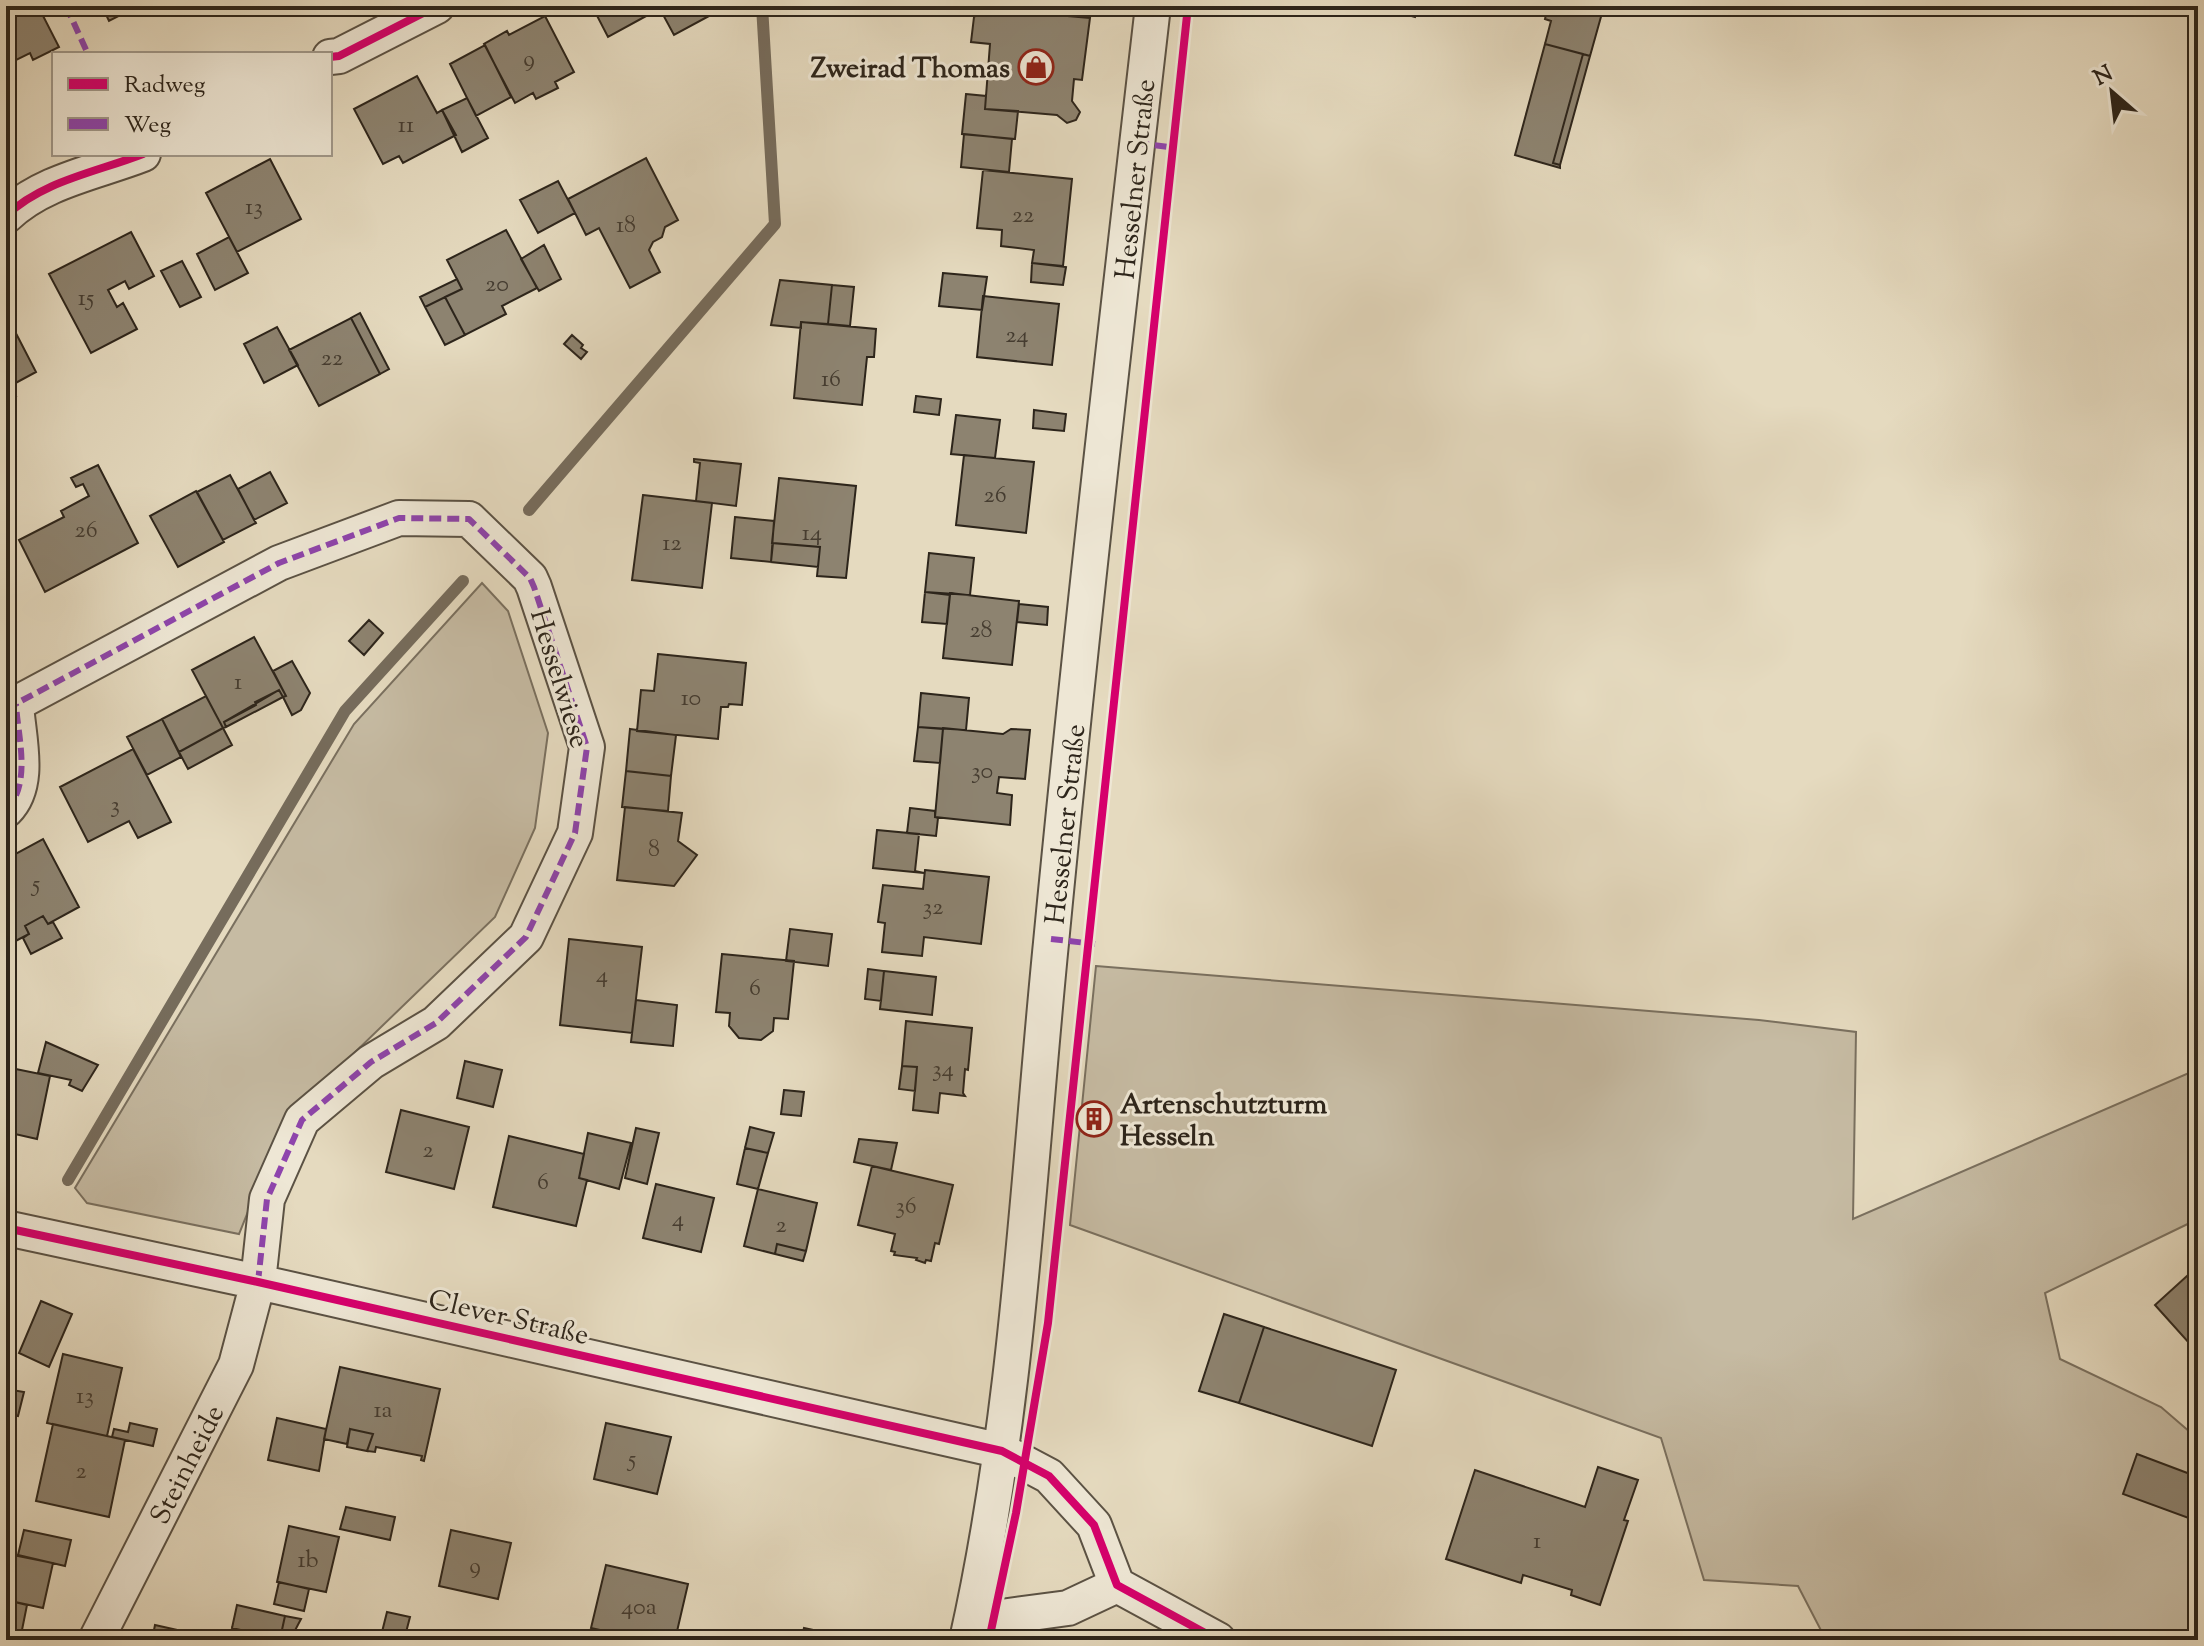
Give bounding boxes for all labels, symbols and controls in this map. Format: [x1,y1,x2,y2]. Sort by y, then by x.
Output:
house number: 9 [523,43,535,77]
shop icon: Zweirad Thomas [1017,48,1055,86]
place label: Zweirad Thomas [811,50,1010,90]
legend [52,52,332,156]
north arrow [2072,52,2152,132]
text: N [2089,59,2120,95]
text: Radweg [124,69,206,103]
street label: Hesselner Straße [1107,77,1167,281]
text: Weg [124,109,171,143]
house number: 11 [398,109,414,143]
house number: 13 [245,191,263,225]
house number: 22 [1012,199,1034,233]
house number: 18 [616,209,636,243]
house number: 20 [485,268,509,302]
house number: 15 [78,282,94,316]
house number: 24 [1005,319,1029,353]
house number: 22 [321,342,343,376]
house number: 16 [821,363,841,397]
house number: 26 [983,479,1007,513]
house number: 26 [74,514,98,548]
house number: 14 [802,517,822,551]
house number: 12 [662,527,682,561]
street label: Hesselwiese [518,604,598,753]
house number: 28 [969,614,993,648]
house number: 1 [234,666,242,700]
house number: 10 [681,682,701,716]
street label: Hesselner Straße [1037,722,1097,926]
house number: 30 [971,755,993,789]
house number: 3 [110,789,120,823]
house number: 8 [648,833,660,867]
house number: 5 [30,868,40,902]
house number: 32 [923,891,943,925]
house number: 4 [596,959,608,993]
house number: 6 [749,972,761,1006]
house number: 34 [932,1053,954,1087]
place label: Artenschutzturm Hesseln [1120,1086,1328,1158]
building icon: Artenschutzturm Hesseln [1075,1100,1113,1138]
house number: 2 [422,1134,434,1168]
house number: 6 [537,1166,549,1200]
house number: 36 [895,1190,917,1224]
house number: 4 [672,1203,684,1237]
house number: 2 [775,1209,787,1243]
street label: Clever Straße [424,1281,593,1357]
house number: 13 [76,1380,94,1414]
house number: 1a [373,1394,393,1428]
street label: Steinheide [141,1399,236,1532]
house number: 5 [626,1443,636,1477]
house number: 2 [75,1455,87,1489]
house number: 1 [1533,1525,1541,1559]
house number: 1b [297,1544,319,1578]
house number: 9 [469,1550,481,1584]
house number: 40a [621,1591,657,1625]

